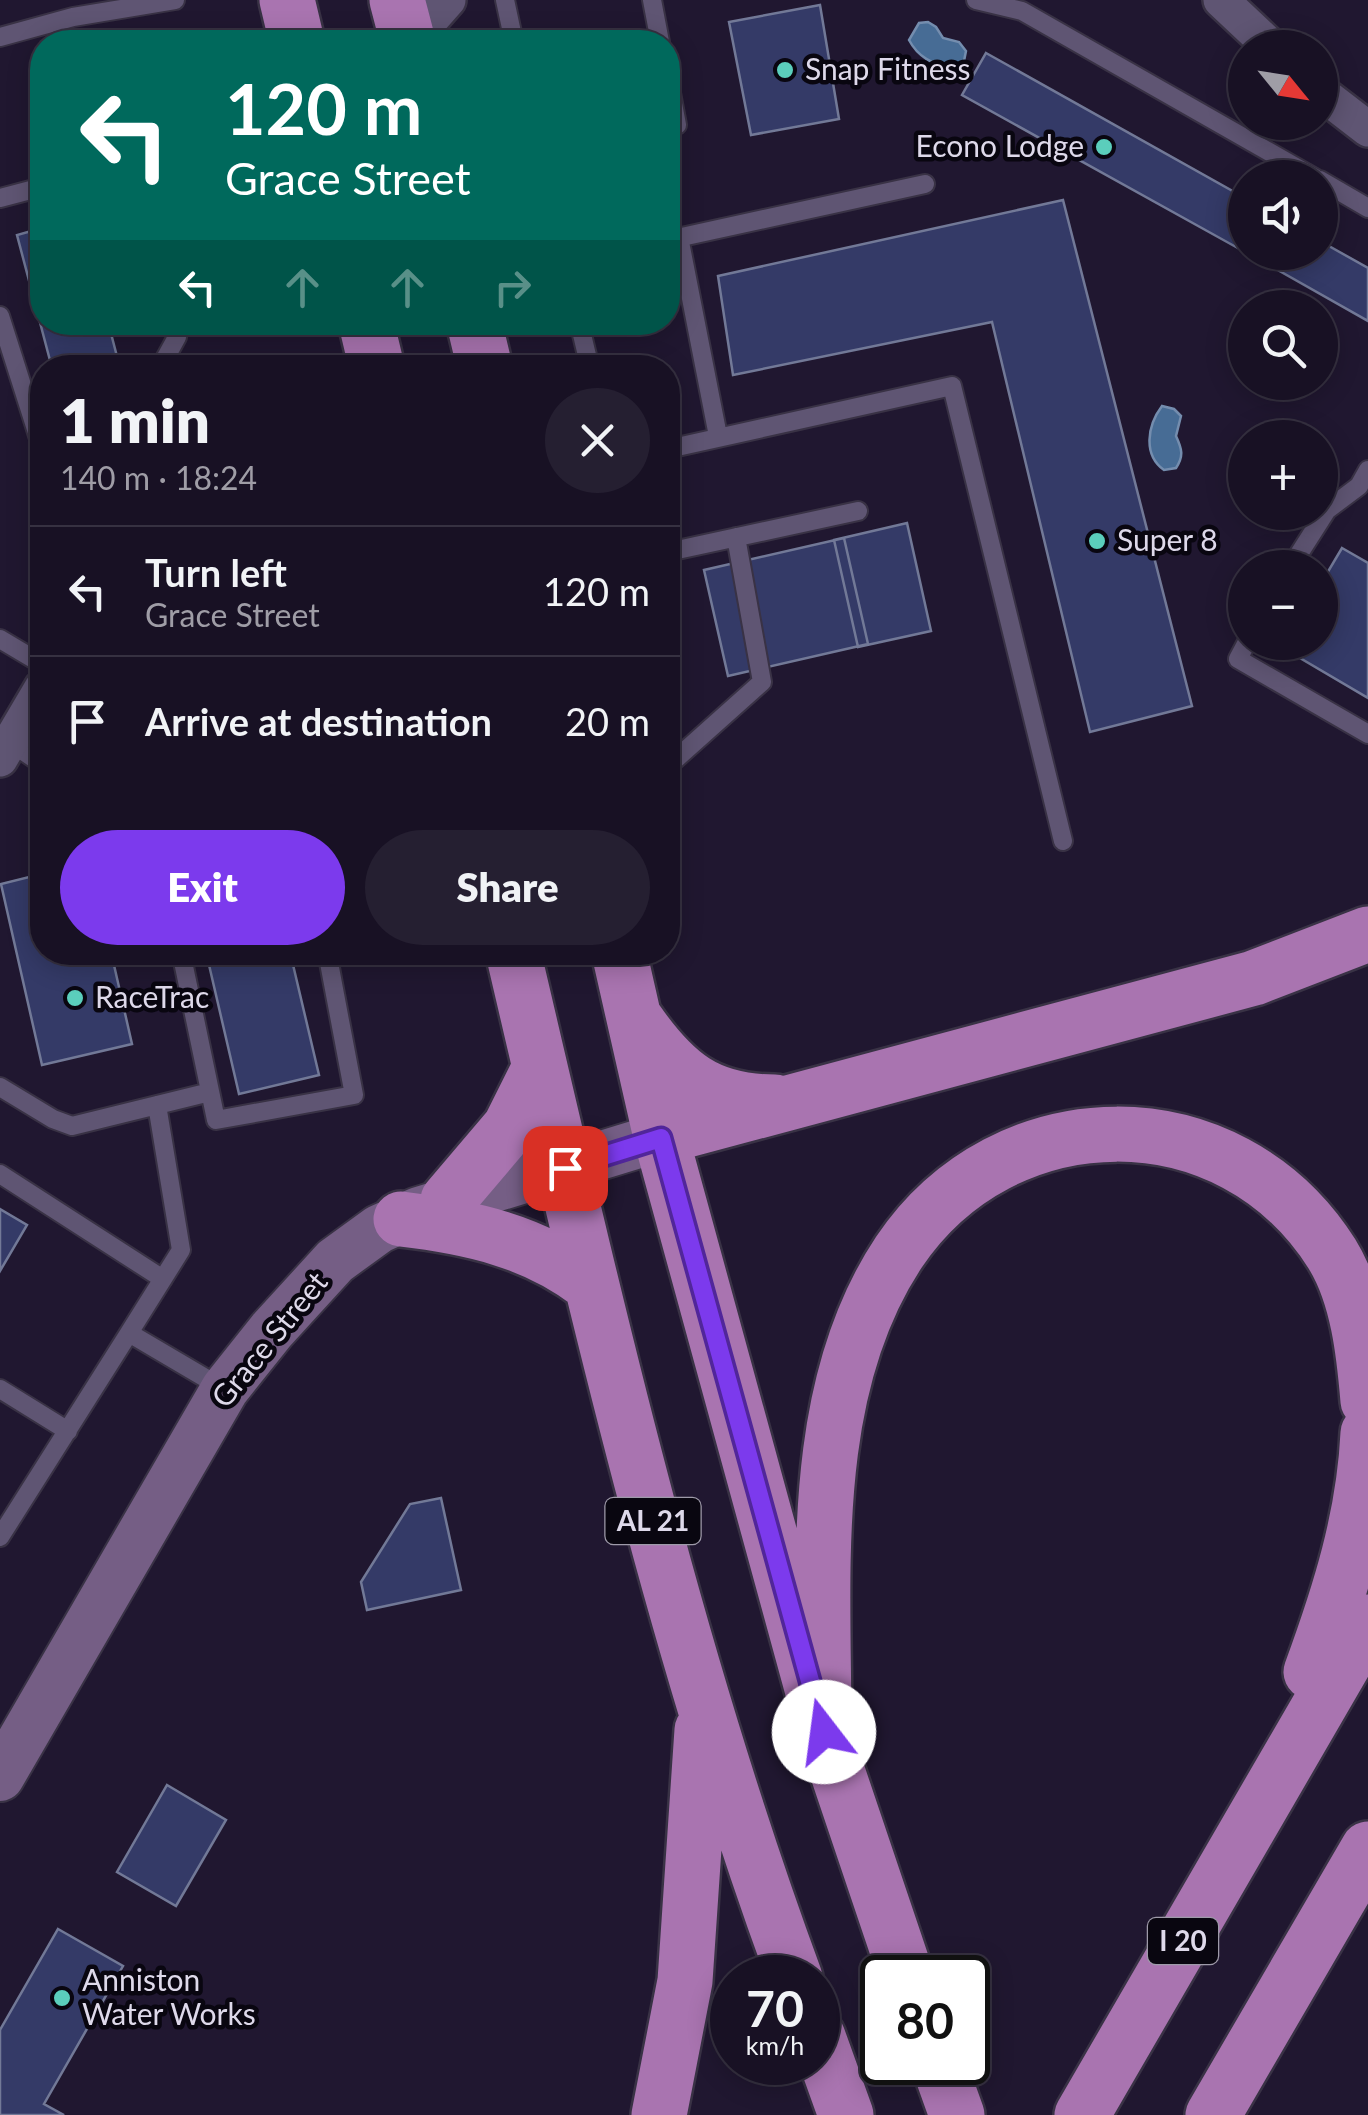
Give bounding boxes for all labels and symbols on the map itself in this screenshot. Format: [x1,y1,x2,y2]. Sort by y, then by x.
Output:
north arrow [1228,30,1338,140]
place label: Snap Fitness [805,50,971,86]
marker: Snap Fitness [774,59,796,81]
place label: Econo Lodge [916,127,1084,163]
marker: Econo Lodge [1093,136,1115,158]
place label: Super 8 [1117,521,1218,557]
marker: Super 8 [1086,530,1108,552]
place label: RaceTrac [95,978,209,1014]
marker: RaceTrac [64,987,86,1009]
pin [523,1126,608,1211]
street label: Grace Street [203,1264,334,1414]
road number: AL 21 [606,1498,700,1544]
position arrow [772,1680,876,1784]
road number: I 20 [1148,1918,1218,1964]
speed limit sign: 80 [860,1955,990,2085]
place label: Anniston Water Works [82,1961,256,2031]
marker: Anniston Water Works [51,1987,73,2009]

